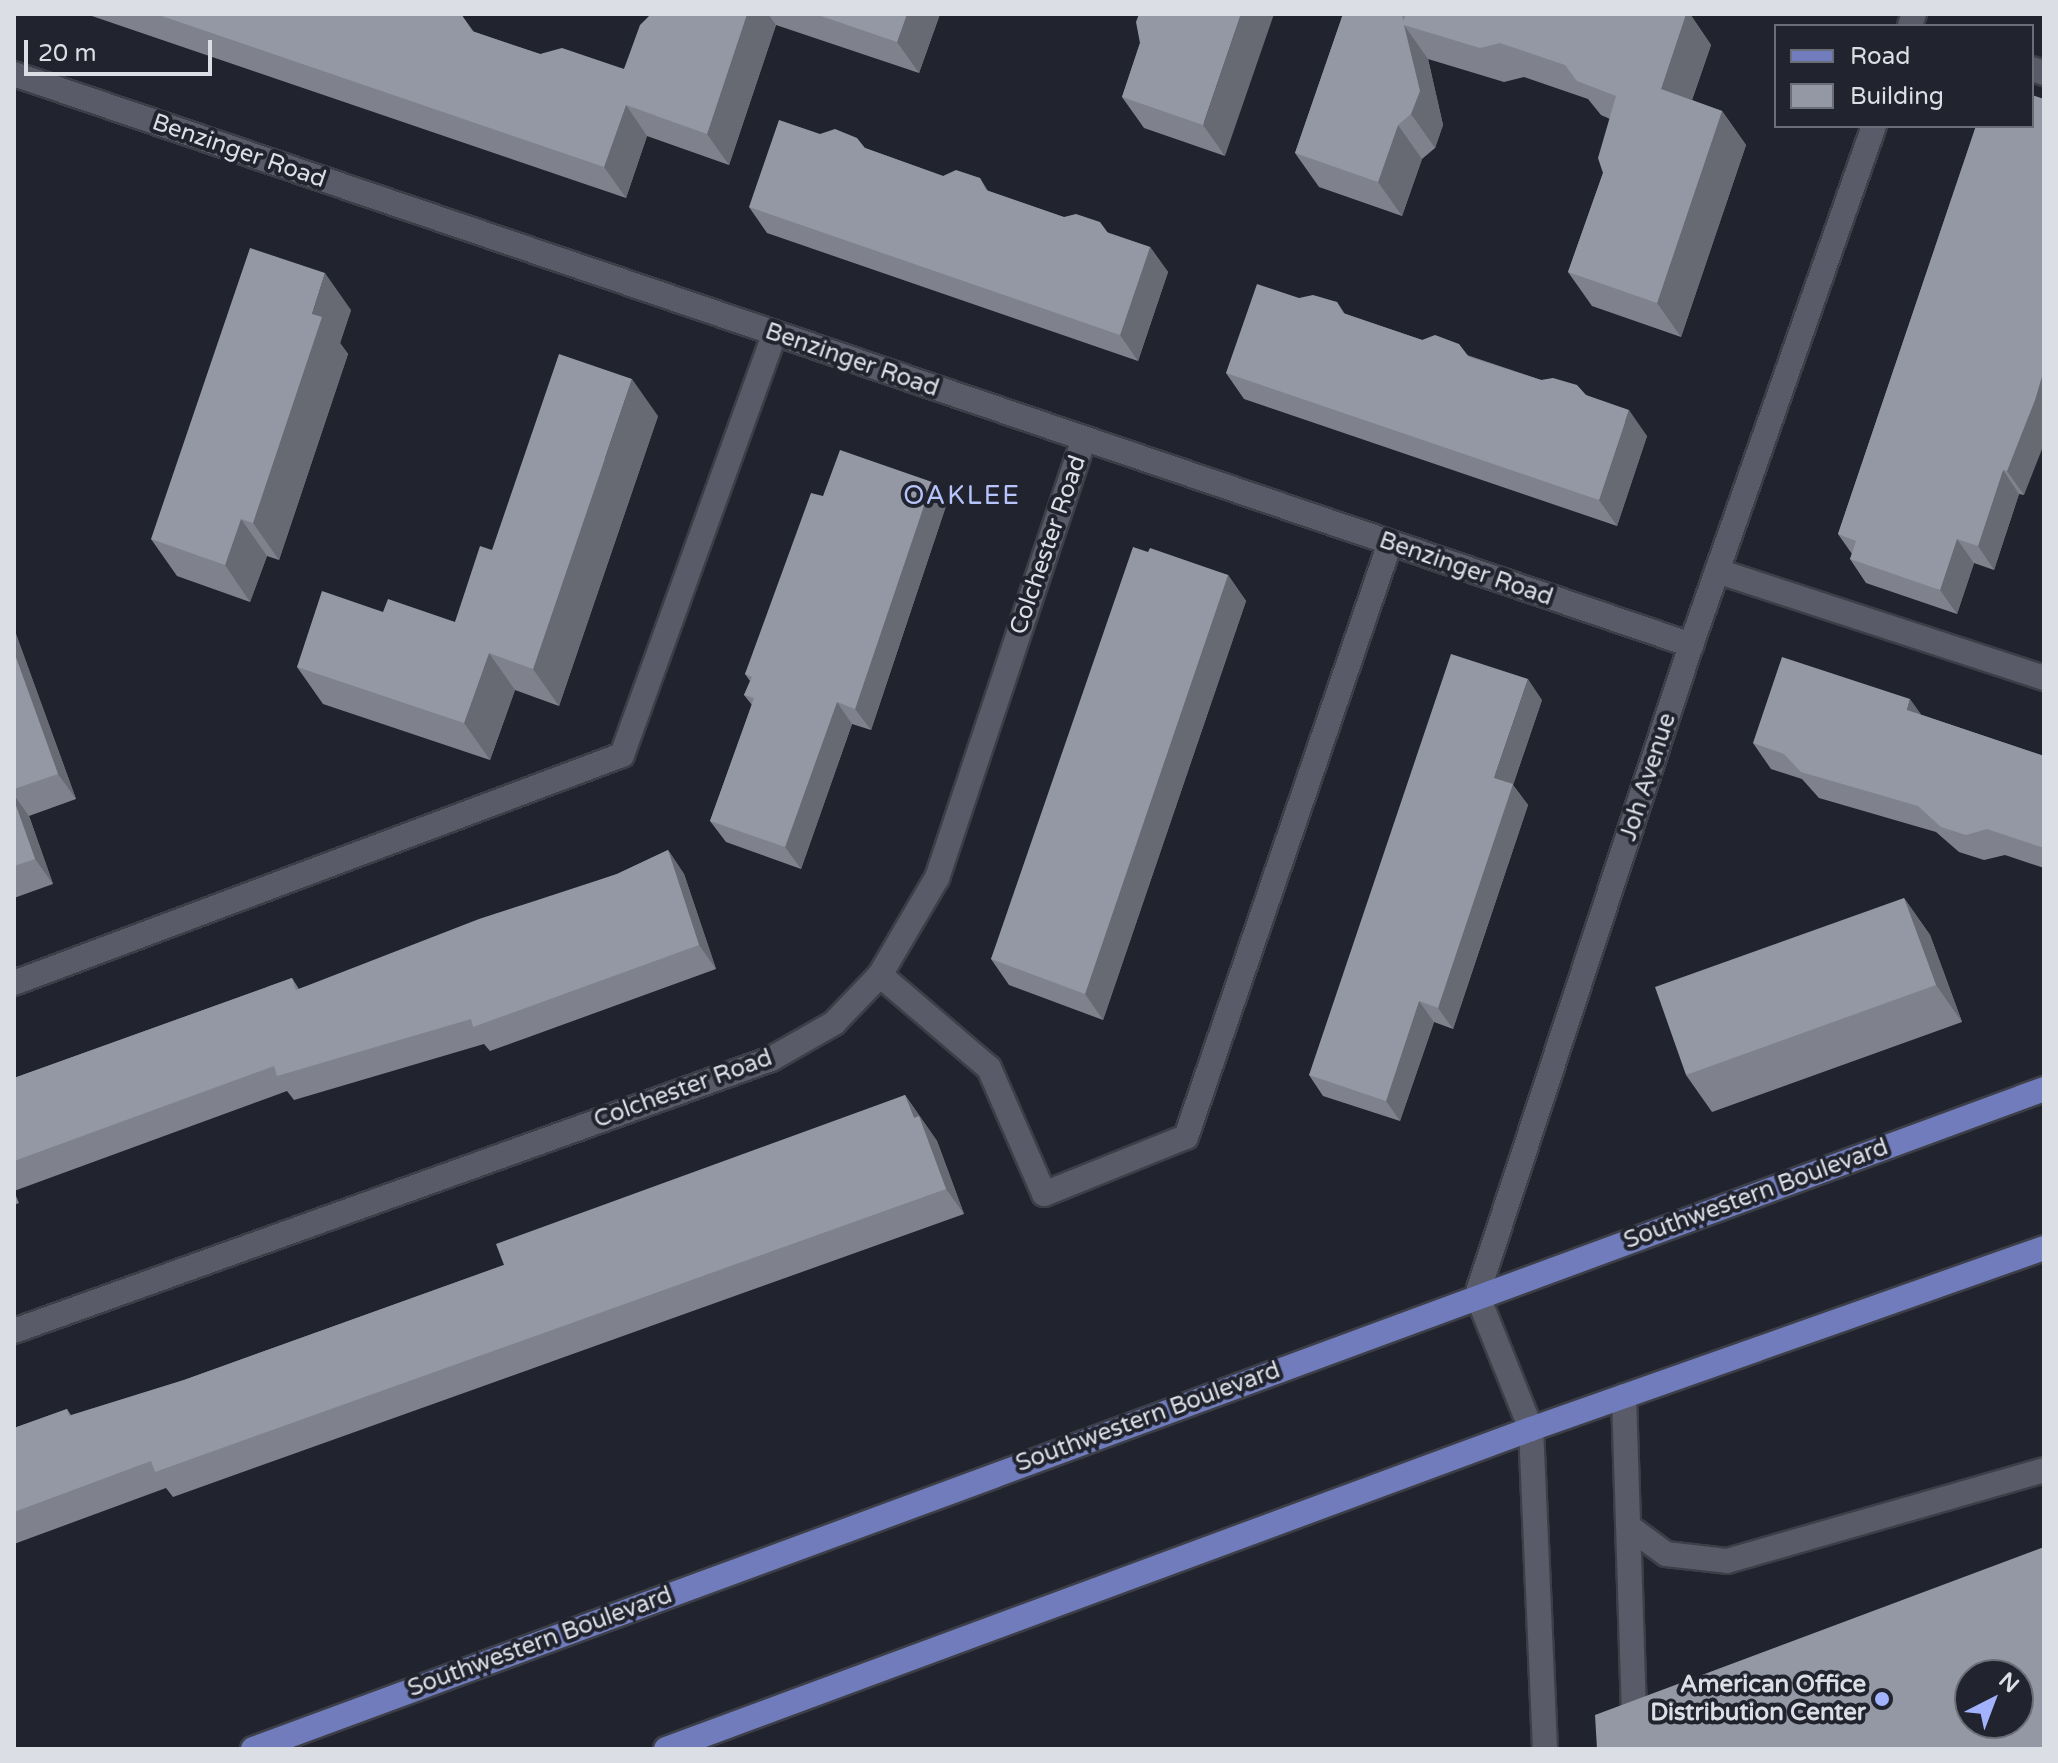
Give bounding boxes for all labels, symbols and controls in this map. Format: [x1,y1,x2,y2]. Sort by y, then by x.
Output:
scale bar [28,24,216,74]
legend [1774,24,2034,128]
text: 20 m [38,39,96,68]
text: Road [1850,42,1910,71]
text: Building [1850,82,1944,111]
street label: Benzinger Road [148,108,330,194]
street label: Benzinger Road [761,317,943,403]
street label: Colchester Road [1004,452,1092,638]
district label: OAKLEE [903,480,1021,512]
street label: Benzinger Road [1375,526,1557,612]
street label: Joh Avenue [1614,710,1682,844]
street label: Colchester Road [590,1043,776,1135]
street label: Southwestern Boulevard [1620,1133,1892,1255]
street label: Southwestern Boulevard [1012,1356,1284,1478]
street label: Southwestern Boulevard [404,1581,676,1703]
north arrow [1954,1659,2034,1739]
text: N [1993,1667,2024,1698]
place label: American Office Distribution Center [1650,1671,1866,1727]
marker: American Office Distribution Center [1873,1690,1891,1708]

